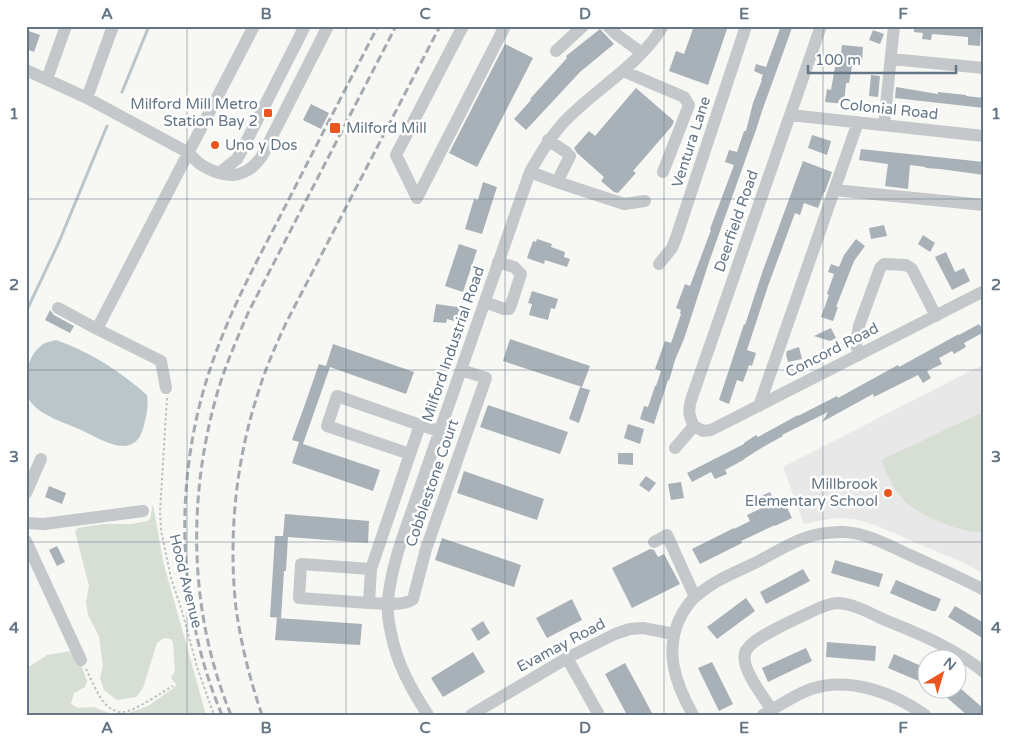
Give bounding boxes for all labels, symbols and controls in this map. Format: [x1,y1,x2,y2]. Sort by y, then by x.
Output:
text: A [101,4,113,24]
text: B [260,4,272,24]
text: C [419,4,431,24]
text: D [579,4,591,24]
text: E [739,4,749,24]
text: F [898,4,908,24]
scale bar [808,42,955,74]
text: 100 m [815,51,861,69]
street label: Ventura Lane [668,94,714,190]
place label: Milford Mill Metro Station Bay 2 [130,95,258,130]
street label: Colonial Road [839,95,939,123]
text: 1 [9,104,19,124]
text: 1 [991,104,1001,124]
marker: Milford Mill Metro Station Bay 2 [262,107,274,119]
place label: Milford Mill [346,119,427,137]
marker: Milford Mill [328,121,342,135]
place label: Uno y Dos [225,136,298,154]
marker: Uno y Dos [209,139,221,151]
street label: Deerfield Road [710,168,762,274]
street label: Milford Industrial Road [418,264,488,424]
text: 2 [9,275,19,295]
text: 2 [991,275,1001,295]
street label: Concord Road [782,319,882,381]
street label: Cobblestone Court [402,417,462,549]
text: 3 [9,447,19,467]
text: 3 [991,447,1001,467]
place label: Millbrook Elementary School [745,475,878,510]
marker: Millbrook Elementary School [882,487,894,499]
street label: Hood Avenue [166,532,206,630]
street label: Evamay Road [514,614,608,676]
text: 4 [9,618,19,638]
text: 4 [991,618,1001,638]
north arrow [918,648,968,698]
text: N [940,654,959,674]
text: A [101,718,113,738]
text: B [260,718,272,738]
text: C [419,718,431,738]
text: D [579,718,591,738]
text: E [739,718,749,738]
text: F [898,718,908,738]

